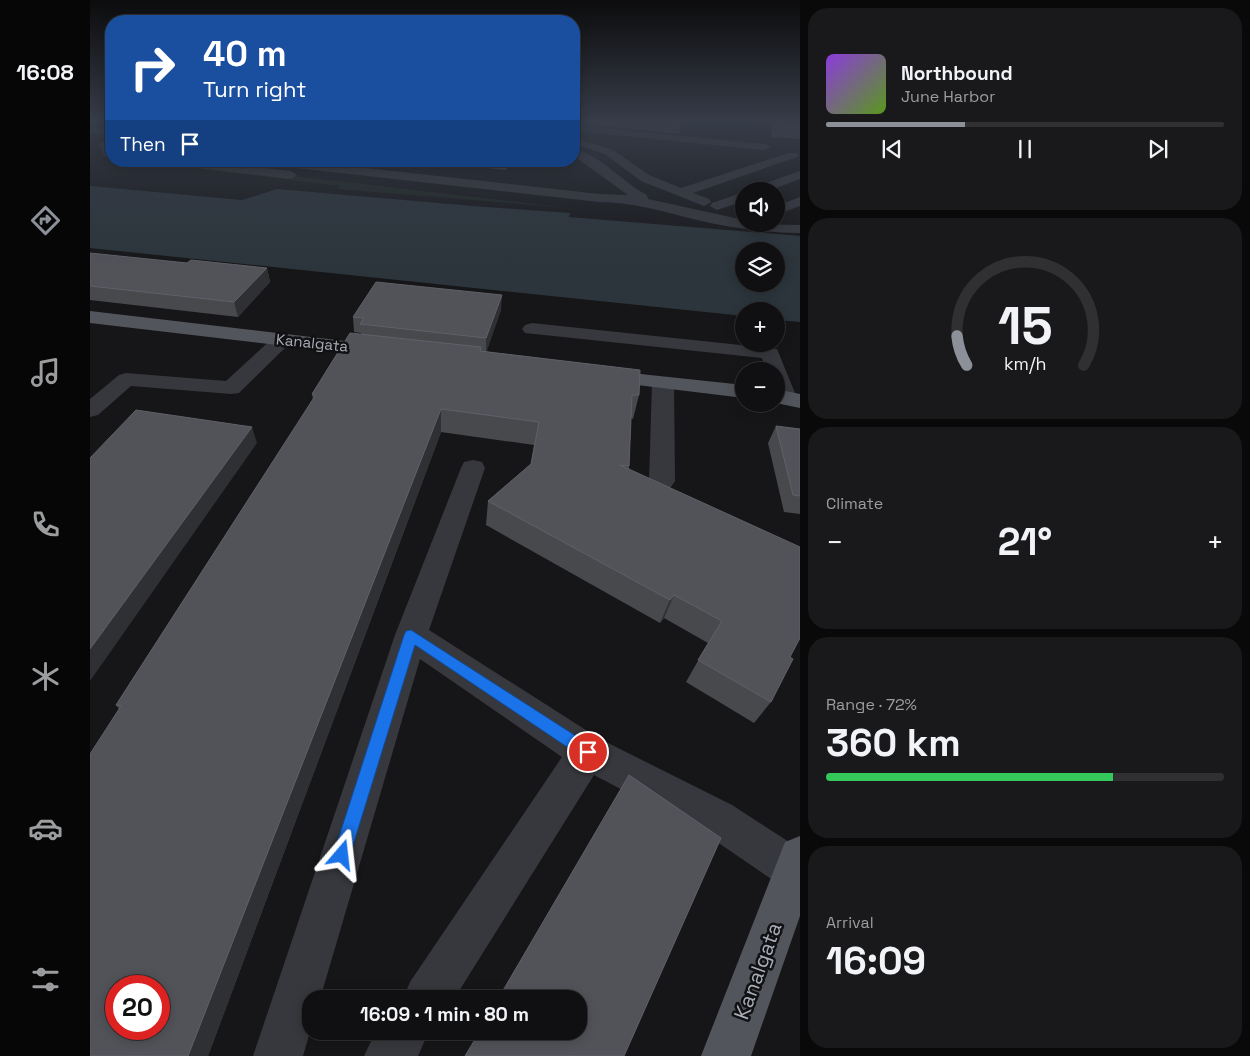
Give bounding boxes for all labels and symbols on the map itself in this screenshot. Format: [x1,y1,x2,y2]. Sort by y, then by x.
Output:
street label: Kanalgata [275,329,349,356]
pin [567,731,609,773]
position arrow [315,828,367,880]
street label: Kanalgata [727,919,788,1023]
speed limit sign: 20 [105,975,170,1040]

